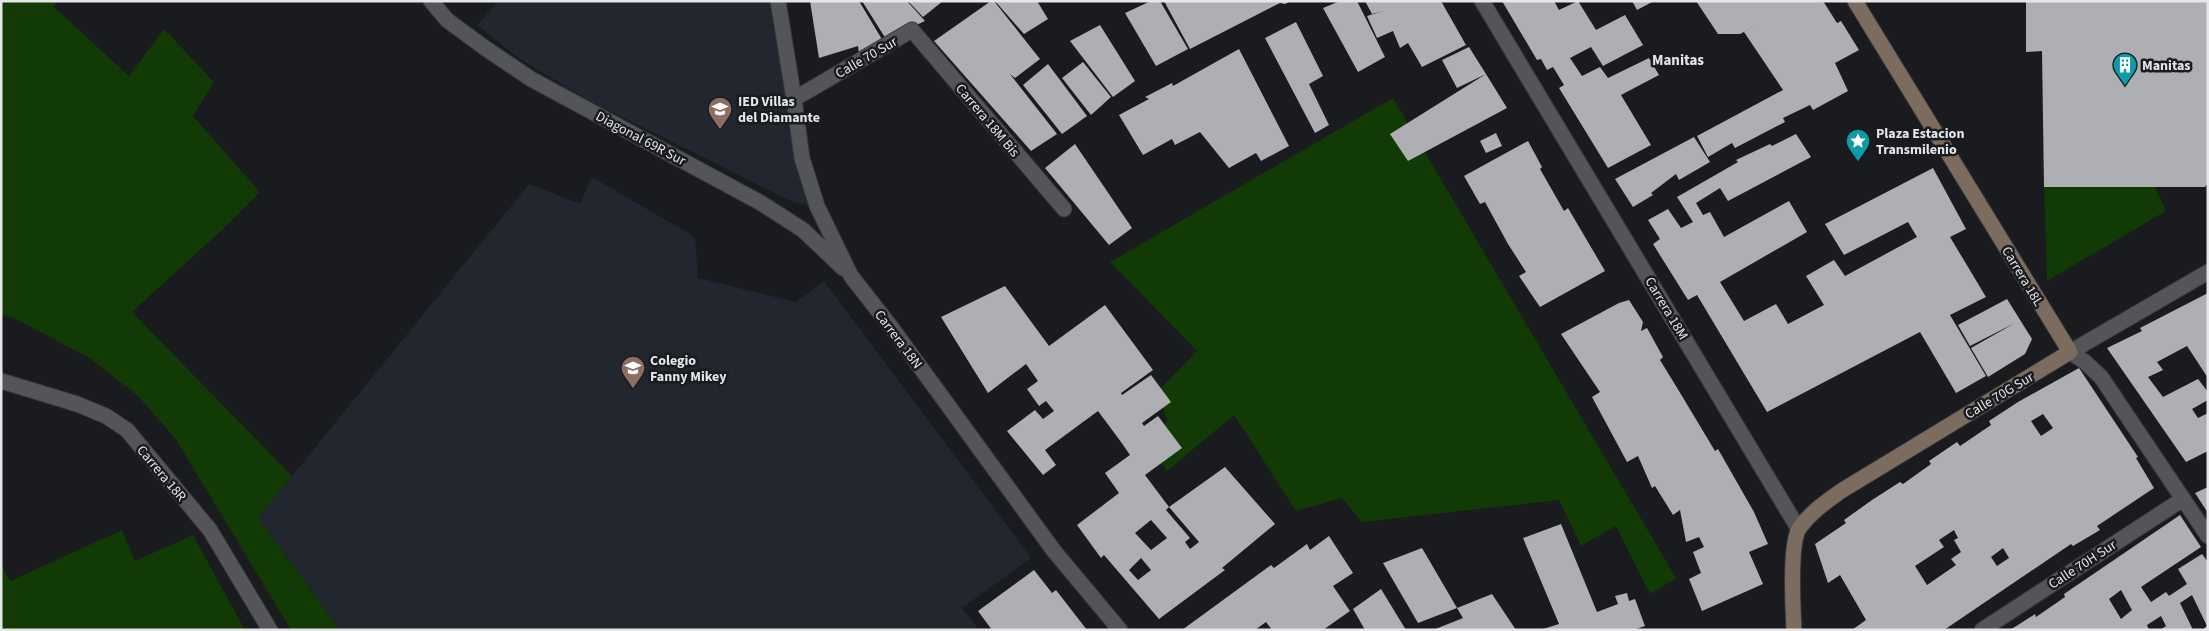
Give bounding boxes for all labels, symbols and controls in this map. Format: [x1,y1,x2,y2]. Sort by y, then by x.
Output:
street label: Calle 70 Sur [832,32,901,84]
district label: Manitas [1652,50,1704,71]
building icon: Manitas [2112,52,2138,86]
place label: Manitas [2142,56,2191,76]
street label: Carrera 18M Bis [951,80,1024,162]
place label: IED Villas del Diamante [738,92,820,128]
school or university icon: IED Villas del Diamante [707,96,733,130]
street label: Diagonal 69R Sur [592,107,689,171]
place label: Plaza Estacion Transmilenio [1876,124,1964,160]
place icon: Plaza Estacion Transmilenio [1845,128,1871,162]
street label: Carrera 18L [1996,243,2048,310]
street label: Carrera 18M [1640,273,1693,344]
street label: Carrera 18N [869,306,927,373]
place label: Colegio Fanny Mikey [650,351,727,387]
school or university icon: Colegio Fanny Mikey [620,355,646,389]
street label: Calle 70G Sur [1961,367,2038,424]
street label: Carrera 18R [132,441,191,506]
street label: Calle 70H Sur [2045,535,2121,594]

